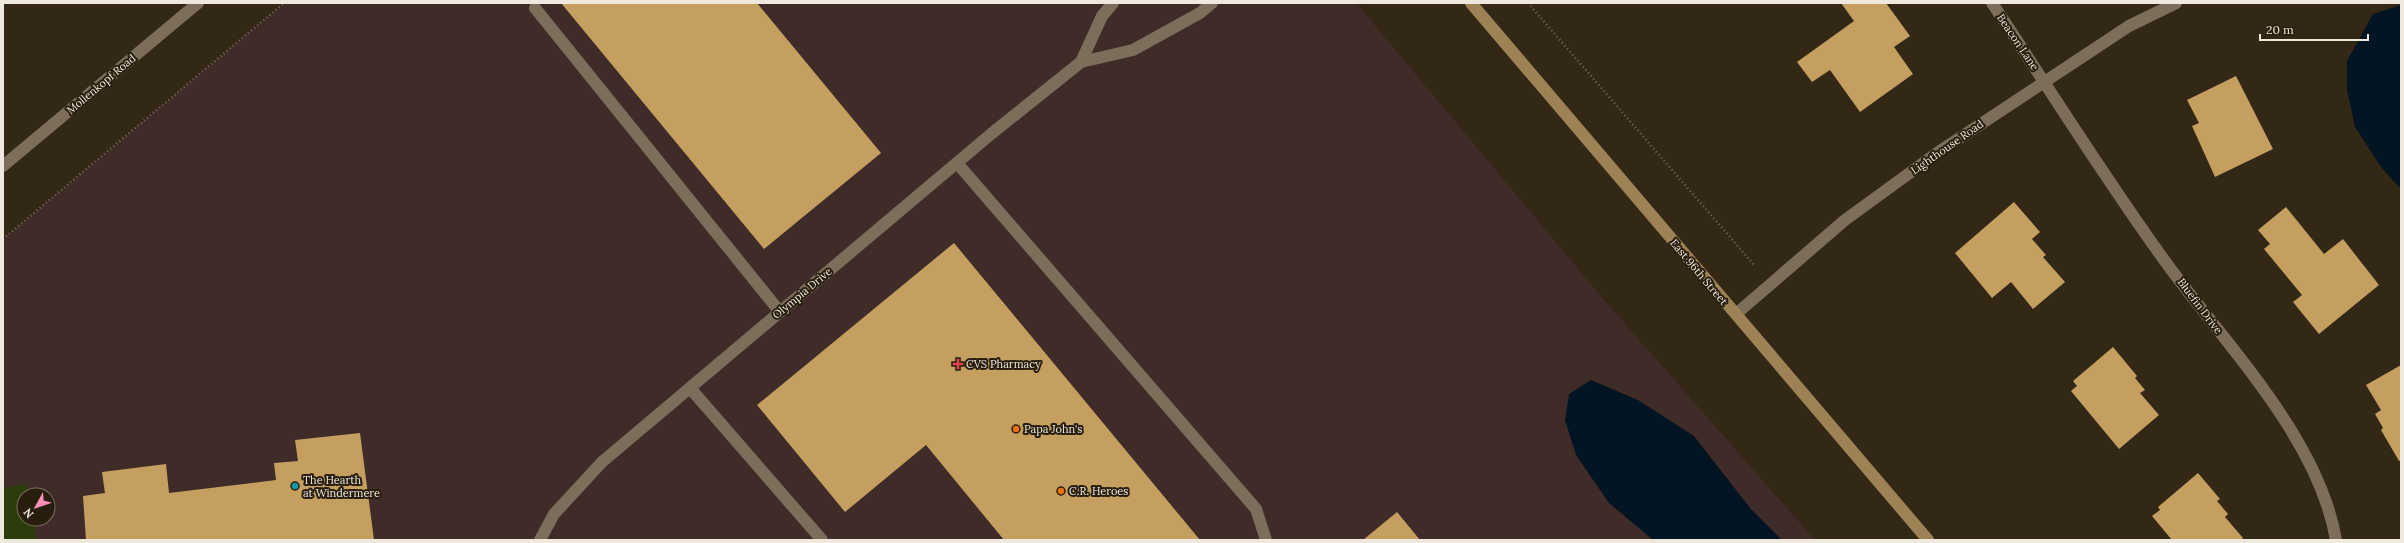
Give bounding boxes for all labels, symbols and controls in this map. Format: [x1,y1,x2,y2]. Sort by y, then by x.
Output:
street label: Beacon Lane [1994,11,2042,73]
scale bar [2260,16,2368,42]
text: 20 m [2266,22,2294,37]
street label: Mollenkopf Road [64,51,139,117]
street label: Lighthouse Road [1908,116,1986,177]
street label: East 96th Street [1667,236,1731,309]
street label: Olympia Drive [770,264,835,322]
street label: Bluefin Drive [2174,275,2226,337]
place label: CVS Pharmacy [966,357,1041,371]
marker: CVS Pharmacy [953,359,963,369]
place label: Papa John's [1024,422,1082,436]
marker: Papa John's [1011,424,1021,434]
place label: The Hearth at Windermere [303,473,380,500]
marker: The Hearth at Windermere [290,481,300,491]
place label: C.R. Heroes [1069,484,1128,498]
marker: C.R. Heroes [1056,486,1066,496]
north arrow [16,487,56,527]
text: N [20,505,36,521]

